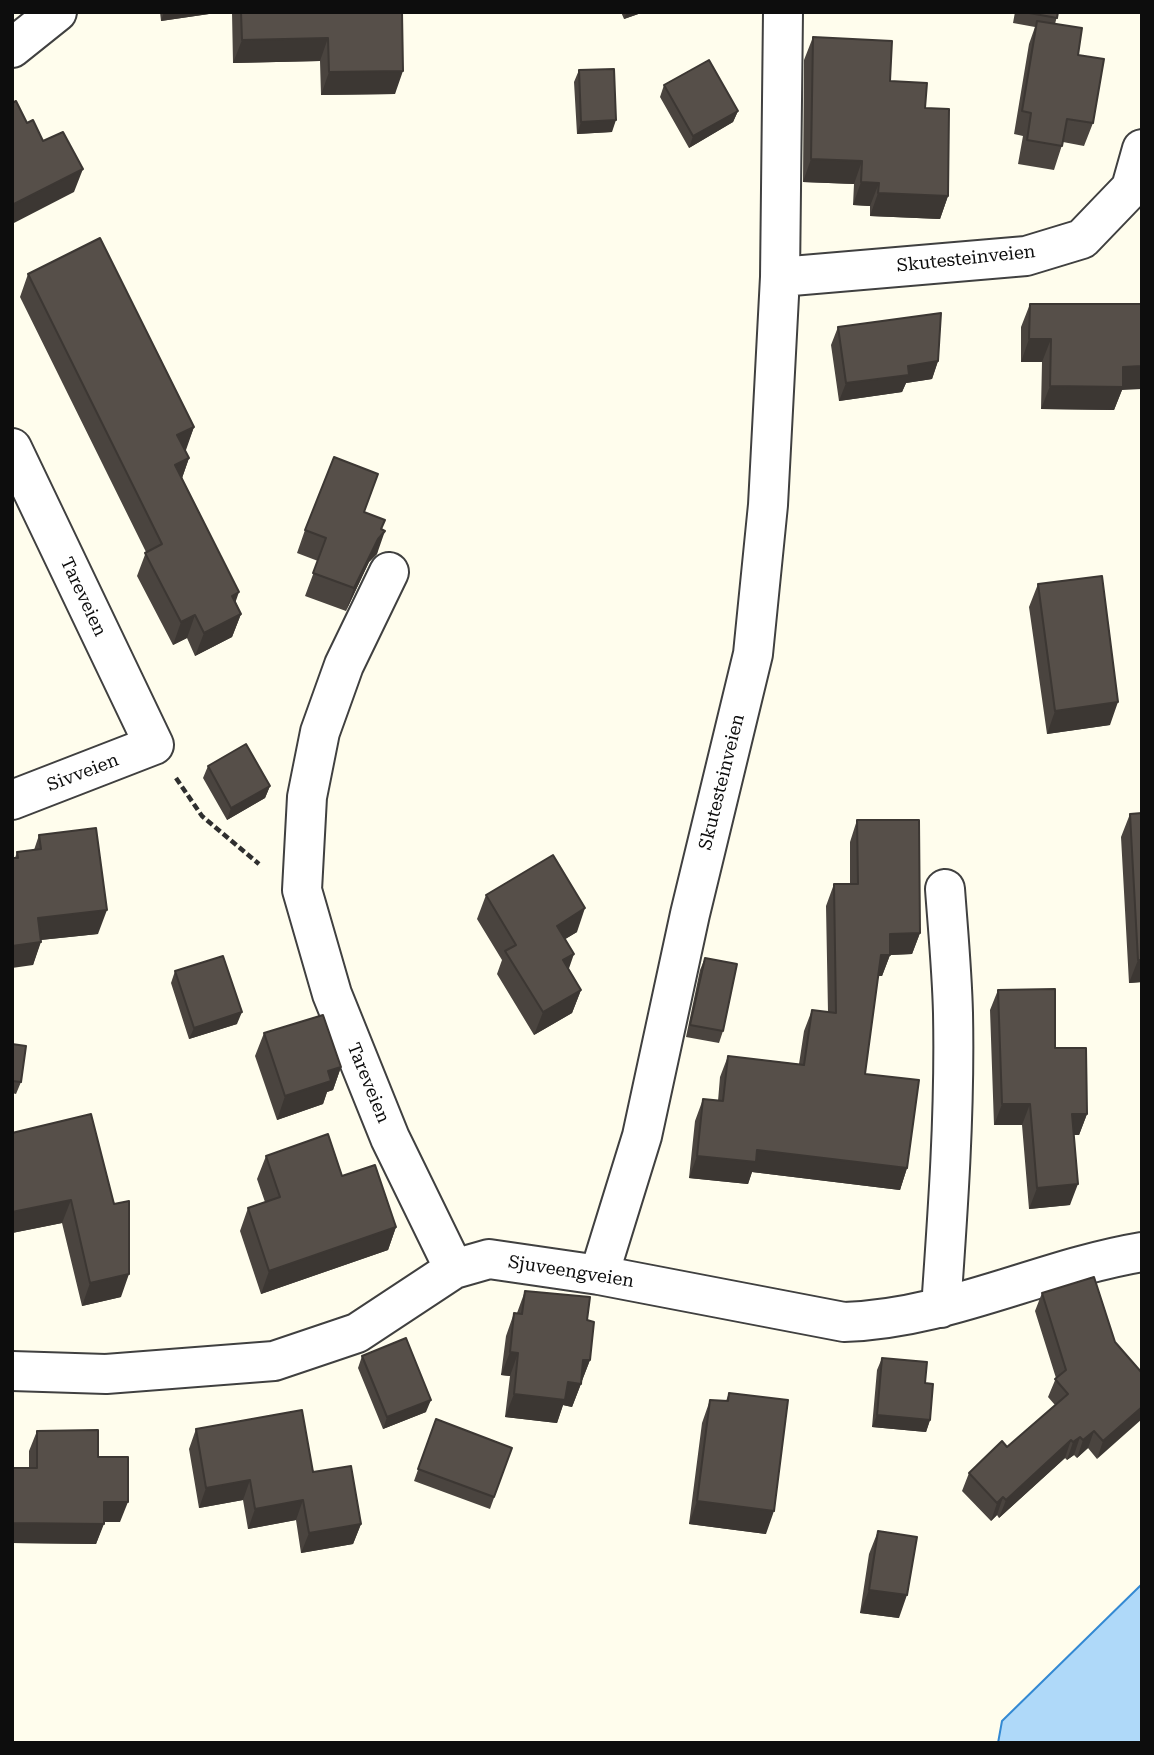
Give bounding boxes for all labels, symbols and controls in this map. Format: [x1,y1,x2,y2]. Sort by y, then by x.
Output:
street label: Skutesteinveien [896,241,1036,277]
street label: Tareveien [55,554,111,640]
street label: Skutesteinveien [695,712,749,852]
street label: Sivveien [44,749,122,797]
street label: Tareveien [342,1040,394,1126]
street label: Sjuveengveien [507,1251,635,1293]

